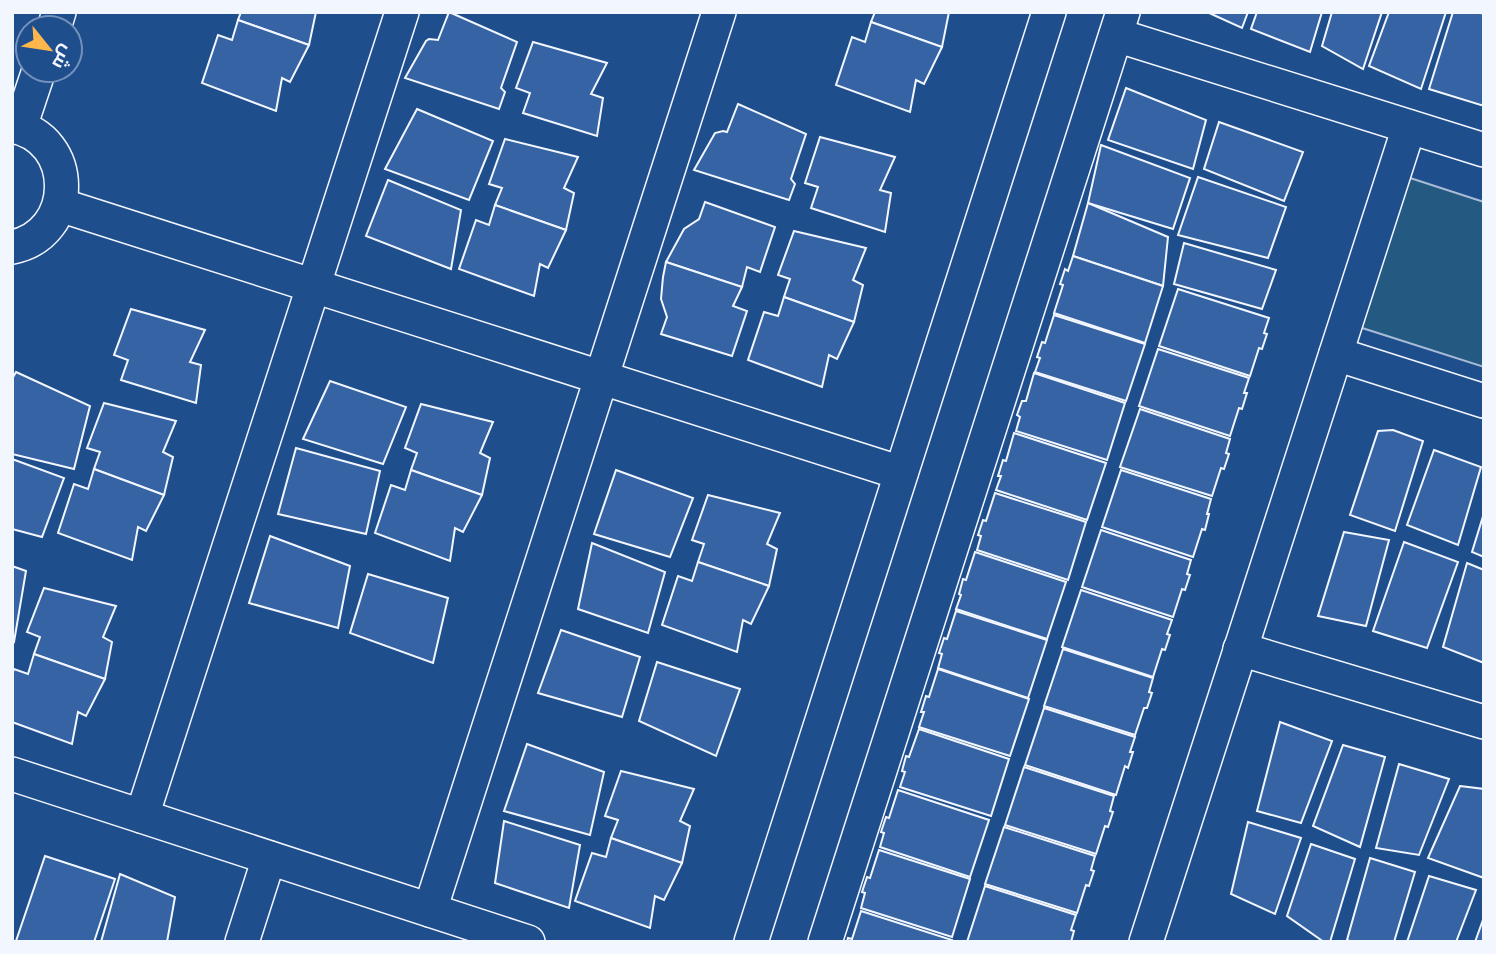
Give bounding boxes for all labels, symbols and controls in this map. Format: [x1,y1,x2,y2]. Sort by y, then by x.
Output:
north arrow [14,14,84,84]
text: ش [47,41,78,73]

